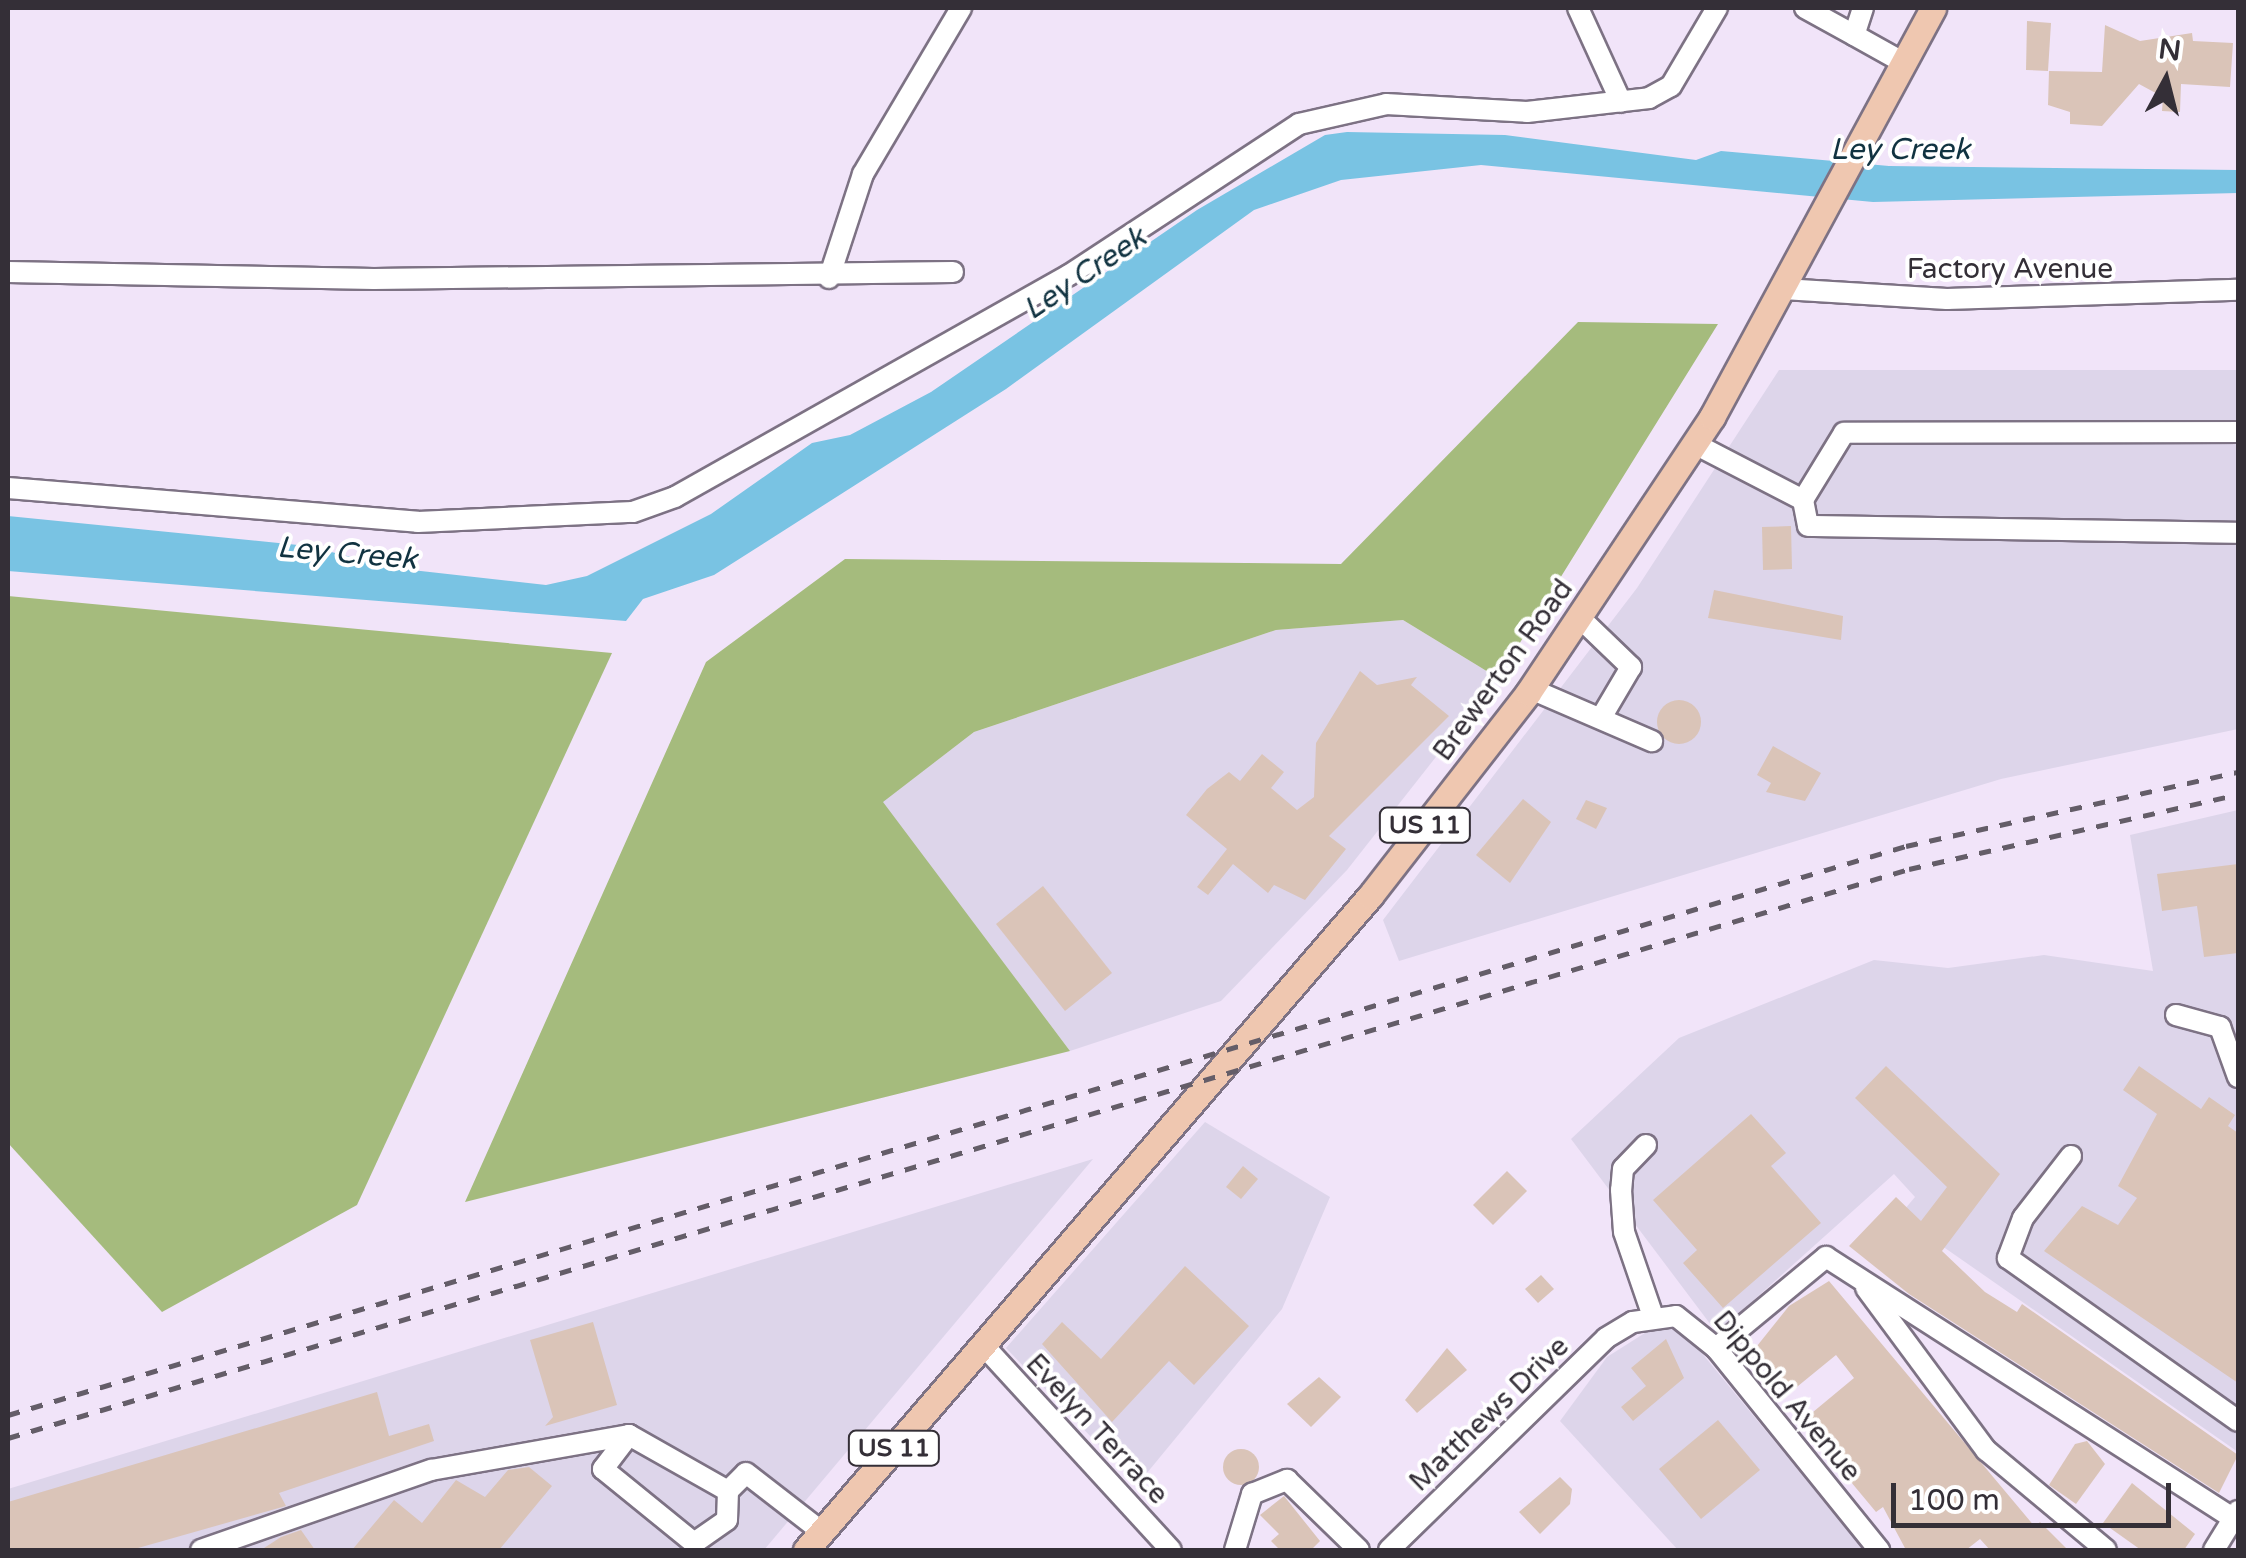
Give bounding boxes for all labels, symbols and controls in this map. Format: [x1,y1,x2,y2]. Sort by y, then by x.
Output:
north arrow [2116,30,2216,130]
text: N [2156,32,2183,68]
water label: Ley Creek [1830,132,1970,168]
water label: Ley Creek [1017,220,1153,328]
street label: Factory Avenue [1907,252,2113,286]
water label: Ley Creek [276,530,418,578]
street label: Brewerton Road [1426,573,1580,767]
road number: US 11 [1378,805,1472,845]
street label: Dippold Avenue [1706,1304,1868,1488]
street label: Matthews Drive [1402,1330,1576,1498]
street label: Evelyn Terrace [1019,1347,1175,1511]
road number: US 11 [846,1428,942,1468]
scale bar [1896,1463,2176,1525]
text: 100 m [1908,1482,2000,1519]

